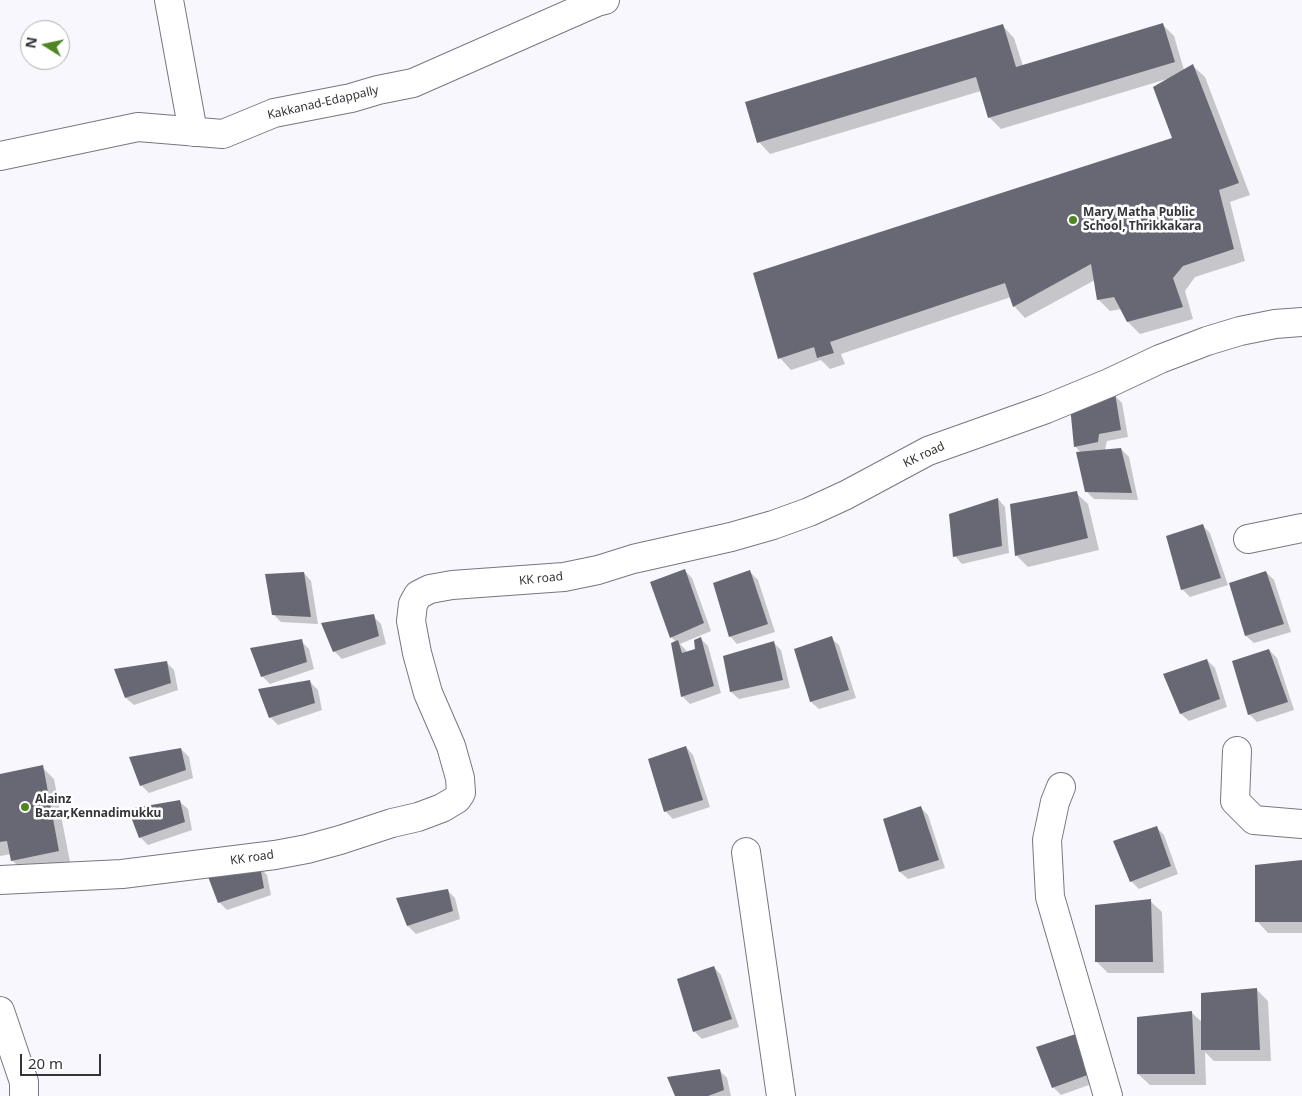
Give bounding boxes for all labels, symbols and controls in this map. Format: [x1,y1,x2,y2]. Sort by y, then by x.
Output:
north arrow [20,20,70,70]
text: N [20,35,41,50]
street label: Kakkanad-Edappally [266,83,380,123]
place label: Mary Matha Public School, Thrikkakara [1083,206,1201,234]
marker: Mary Matha Public School, Thrikkakara [1067,214,1079,226]
street label: KK road [901,439,947,471]
street label: KK road [518,570,564,588]
place label: Alainz Bazar,Kennadimukku [35,793,161,821]
marker: Alainz Bazar,Kennadimukku [19,801,31,813]
street label: KK road [229,848,275,868]
scale bar [22,1044,104,1076]
text: 20 m [28,1053,63,1073]

